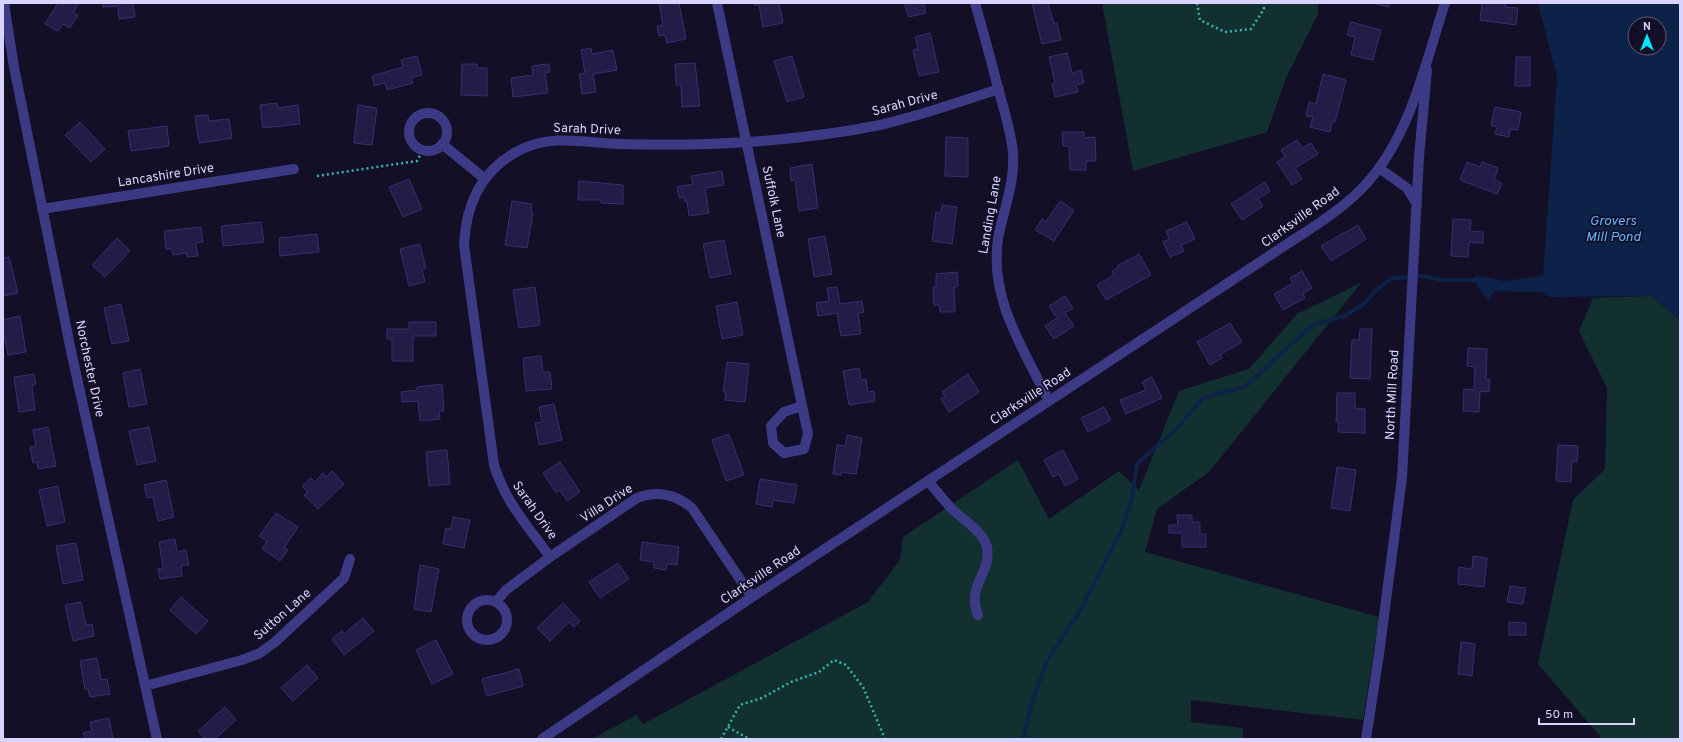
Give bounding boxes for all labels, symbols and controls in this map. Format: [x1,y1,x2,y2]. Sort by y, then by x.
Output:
north arrow [1627,16,1667,56]
text: N [1643,20,1651,34]
street label: Sarah Drive [870,88,940,120]
street label: Sarah Drive [553,121,621,139]
street label: Lancashire Drive [117,160,215,192]
street label: Suffolk Lane [758,164,788,240]
street label: Landing Lane [976,175,1006,255]
street label: Clarksville Road [1259,184,1343,252]
water label: Grovers Mill Pond [1585,213,1642,246]
street label: Norchester Drive [71,319,107,419]
street label: North Mill Road [1383,349,1403,441]
street label: Clarksville Road [988,365,1074,429]
street label: Sarah Drive [508,479,560,543]
street label: Villa Drive [578,481,636,527]
street label: Clarksville Road [718,543,804,609]
street label: Sutton Lane [251,586,315,644]
scale bar [1539,700,1634,726]
text: 50 m [1545,707,1573,723]

